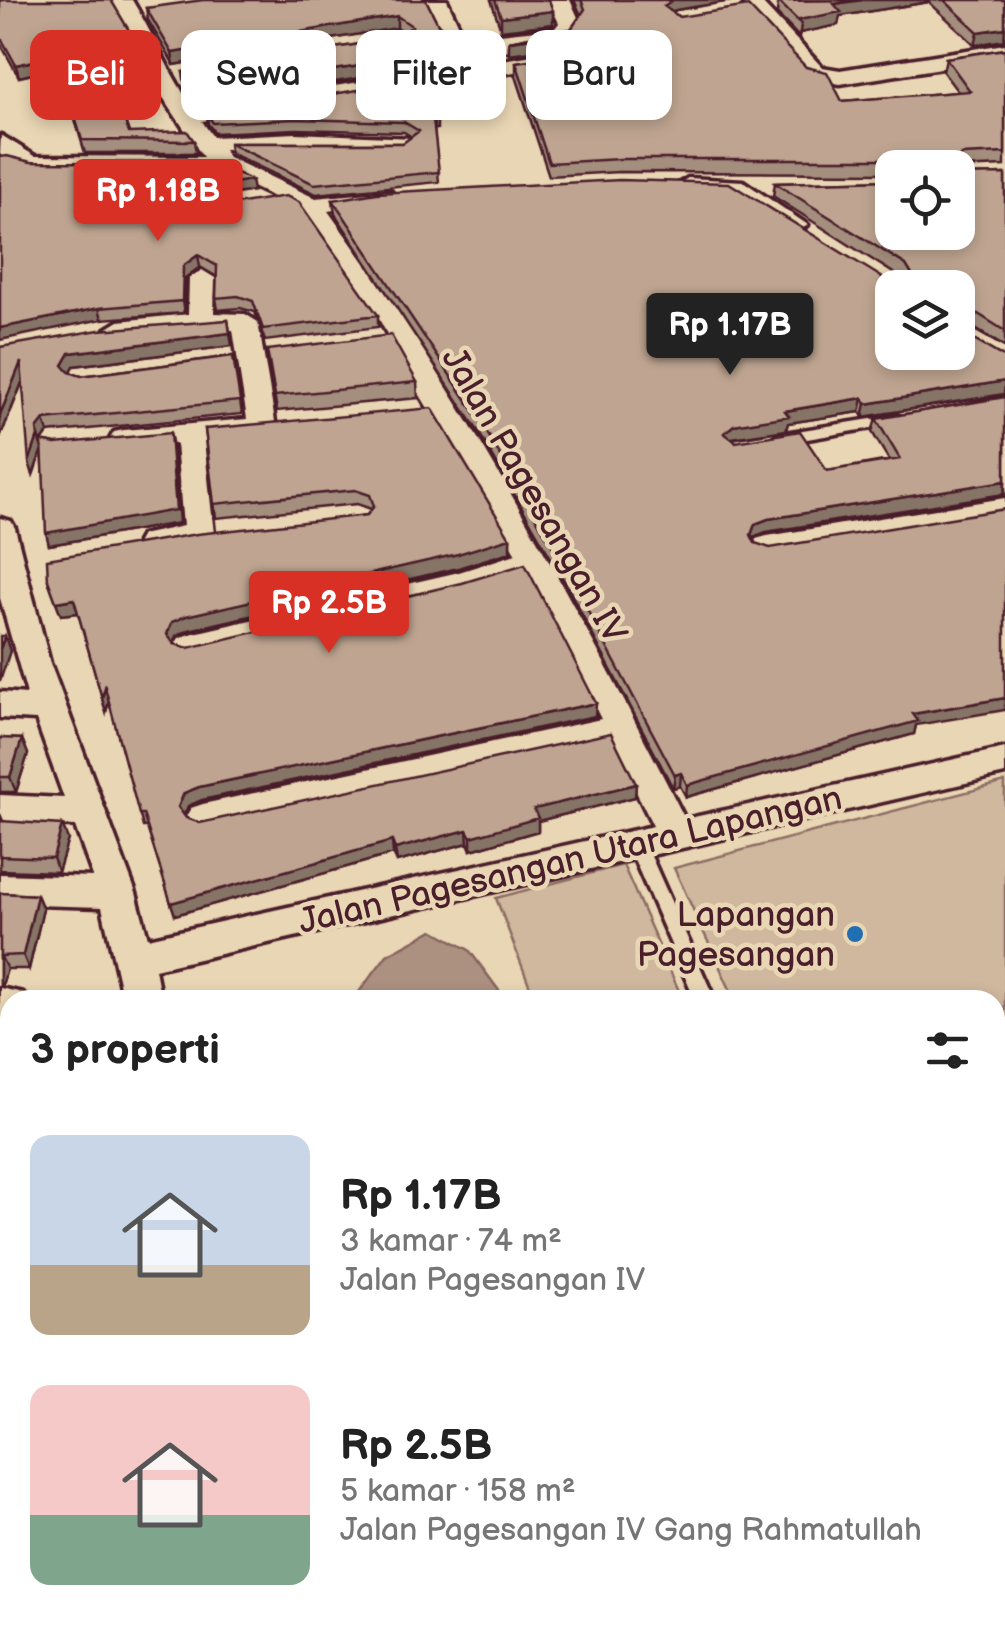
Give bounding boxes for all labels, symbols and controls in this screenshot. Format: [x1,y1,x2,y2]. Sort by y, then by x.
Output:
chip: Beli [30,30,161,120]
chip: Sewa [181,30,336,120]
chip: Filter [356,30,506,120]
chip: Baru [526,30,672,120]
map controls [875,150,975,370]
button: locate [875,150,975,250]
pin: Rp 1.18B [55,159,261,244]
text: Rp 1.18B [96,172,220,211]
button: layers [875,270,975,370]
pin: Rp 1.17B [627,293,833,378]
text: Rp 1.17B [668,306,792,345]
street label: Jalan Pagesangan IV [432,340,636,651]
pin: Rp 2.5B [237,571,421,656]
text: Rp 2.5B [271,584,387,623]
street label: Jalan Pagesangan Utara Lapangan [294,777,846,944]
place label: Lapangan Pagesangan [637,894,835,977]
marker: Lapangan Pagesangan [844,923,866,945]
icon: filters [920,1023,975,1078]
text: 3 properti [30,1025,220,1076]
text: Rp 1.17B [340,1171,502,1222]
icon: home [110,1175,230,1295]
text: 3 kamar · 74 m² [340,1222,562,1261]
text: Jalan Pagesangan IV [340,1261,645,1300]
text: Rp 2.5B [340,1421,492,1472]
icon: home [110,1425,230,1545]
text: 5 kamar · 158 m² [340,1472,576,1511]
text: Jalan Pagesangan IV Gang Rahmatullah [340,1511,922,1550]

